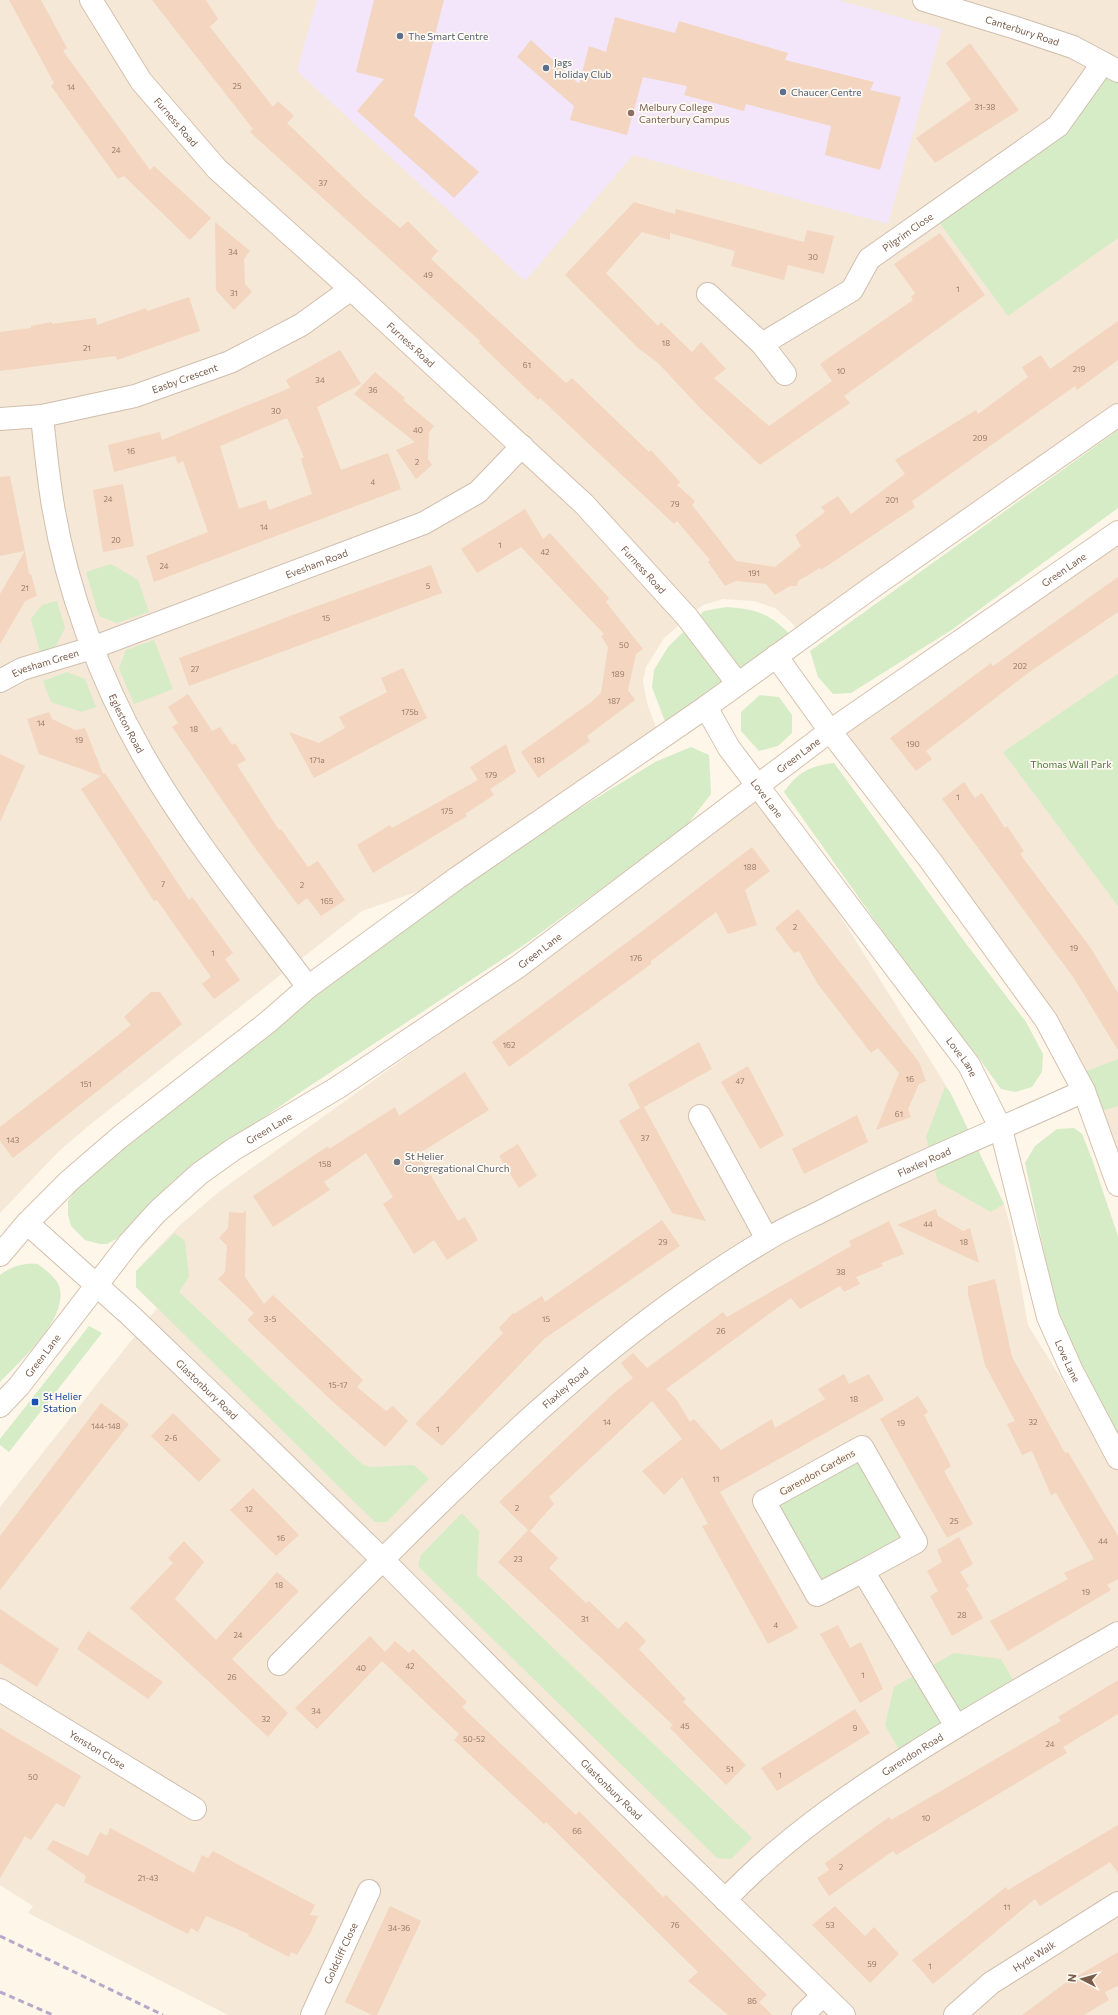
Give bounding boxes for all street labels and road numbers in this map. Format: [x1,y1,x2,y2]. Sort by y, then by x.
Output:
street label: Canterbury Road [984,13,1061,48]
street label: Furness Road [152,95,201,149]
street label: Pilgrim Close [880,210,935,254]
street label: Furness Road [385,319,438,369]
street label: Easby Crescent [150,361,219,396]
street label: Furness Road [619,543,669,596]
street label: Evesham Road [284,546,349,581]
street label: Green Lane [1039,550,1088,589]
street label: Evesham Green [10,646,80,679]
street label: Egleston Road [107,692,147,755]
street label: Green Lane [774,735,822,775]
street label: Love Lane [748,776,786,820]
street label: Green Lane [515,930,564,971]
street label: Love Lane [944,1035,980,1079]
street label: Green Lane [244,1110,294,1147]
street label: Flaxley Road [896,1145,953,1179]
street label: Green Lane [22,1332,63,1380]
street label: Love Lane [1053,1338,1083,1384]
street label: Glastonbury Road [174,1357,241,1422]
street label: Flaxley Road [540,1364,591,1411]
street label: Garendon Gardens [777,1446,857,1498]
street label: Yenston Close [67,1728,128,1771]
street label: Garendon Road [879,1730,945,1778]
street label: Glastonbury Road [578,1756,645,1822]
street label: Goldcliff Close [321,1921,360,1986]
street label: Hyde Walk [1010,1938,1058,1974]

